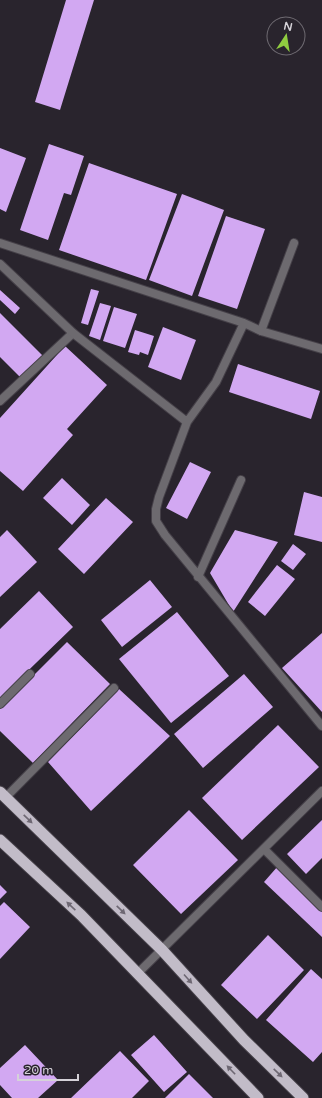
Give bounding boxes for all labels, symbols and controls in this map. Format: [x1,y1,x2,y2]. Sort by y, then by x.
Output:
north arrow [266,16,306,56]
text: N [282,19,294,34]
one-way arrow [23,814,33,824]
one-way arrow [66,901,76,911]
one-way arrow [116,905,126,915]
one-way arrow [183,974,193,984]
scale bar [18,1056,78,1082]
text: 20 m [24,1063,53,1077]
one-way arrow [226,1065,236,1075]
one-way arrow [273,1068,282,1077]

